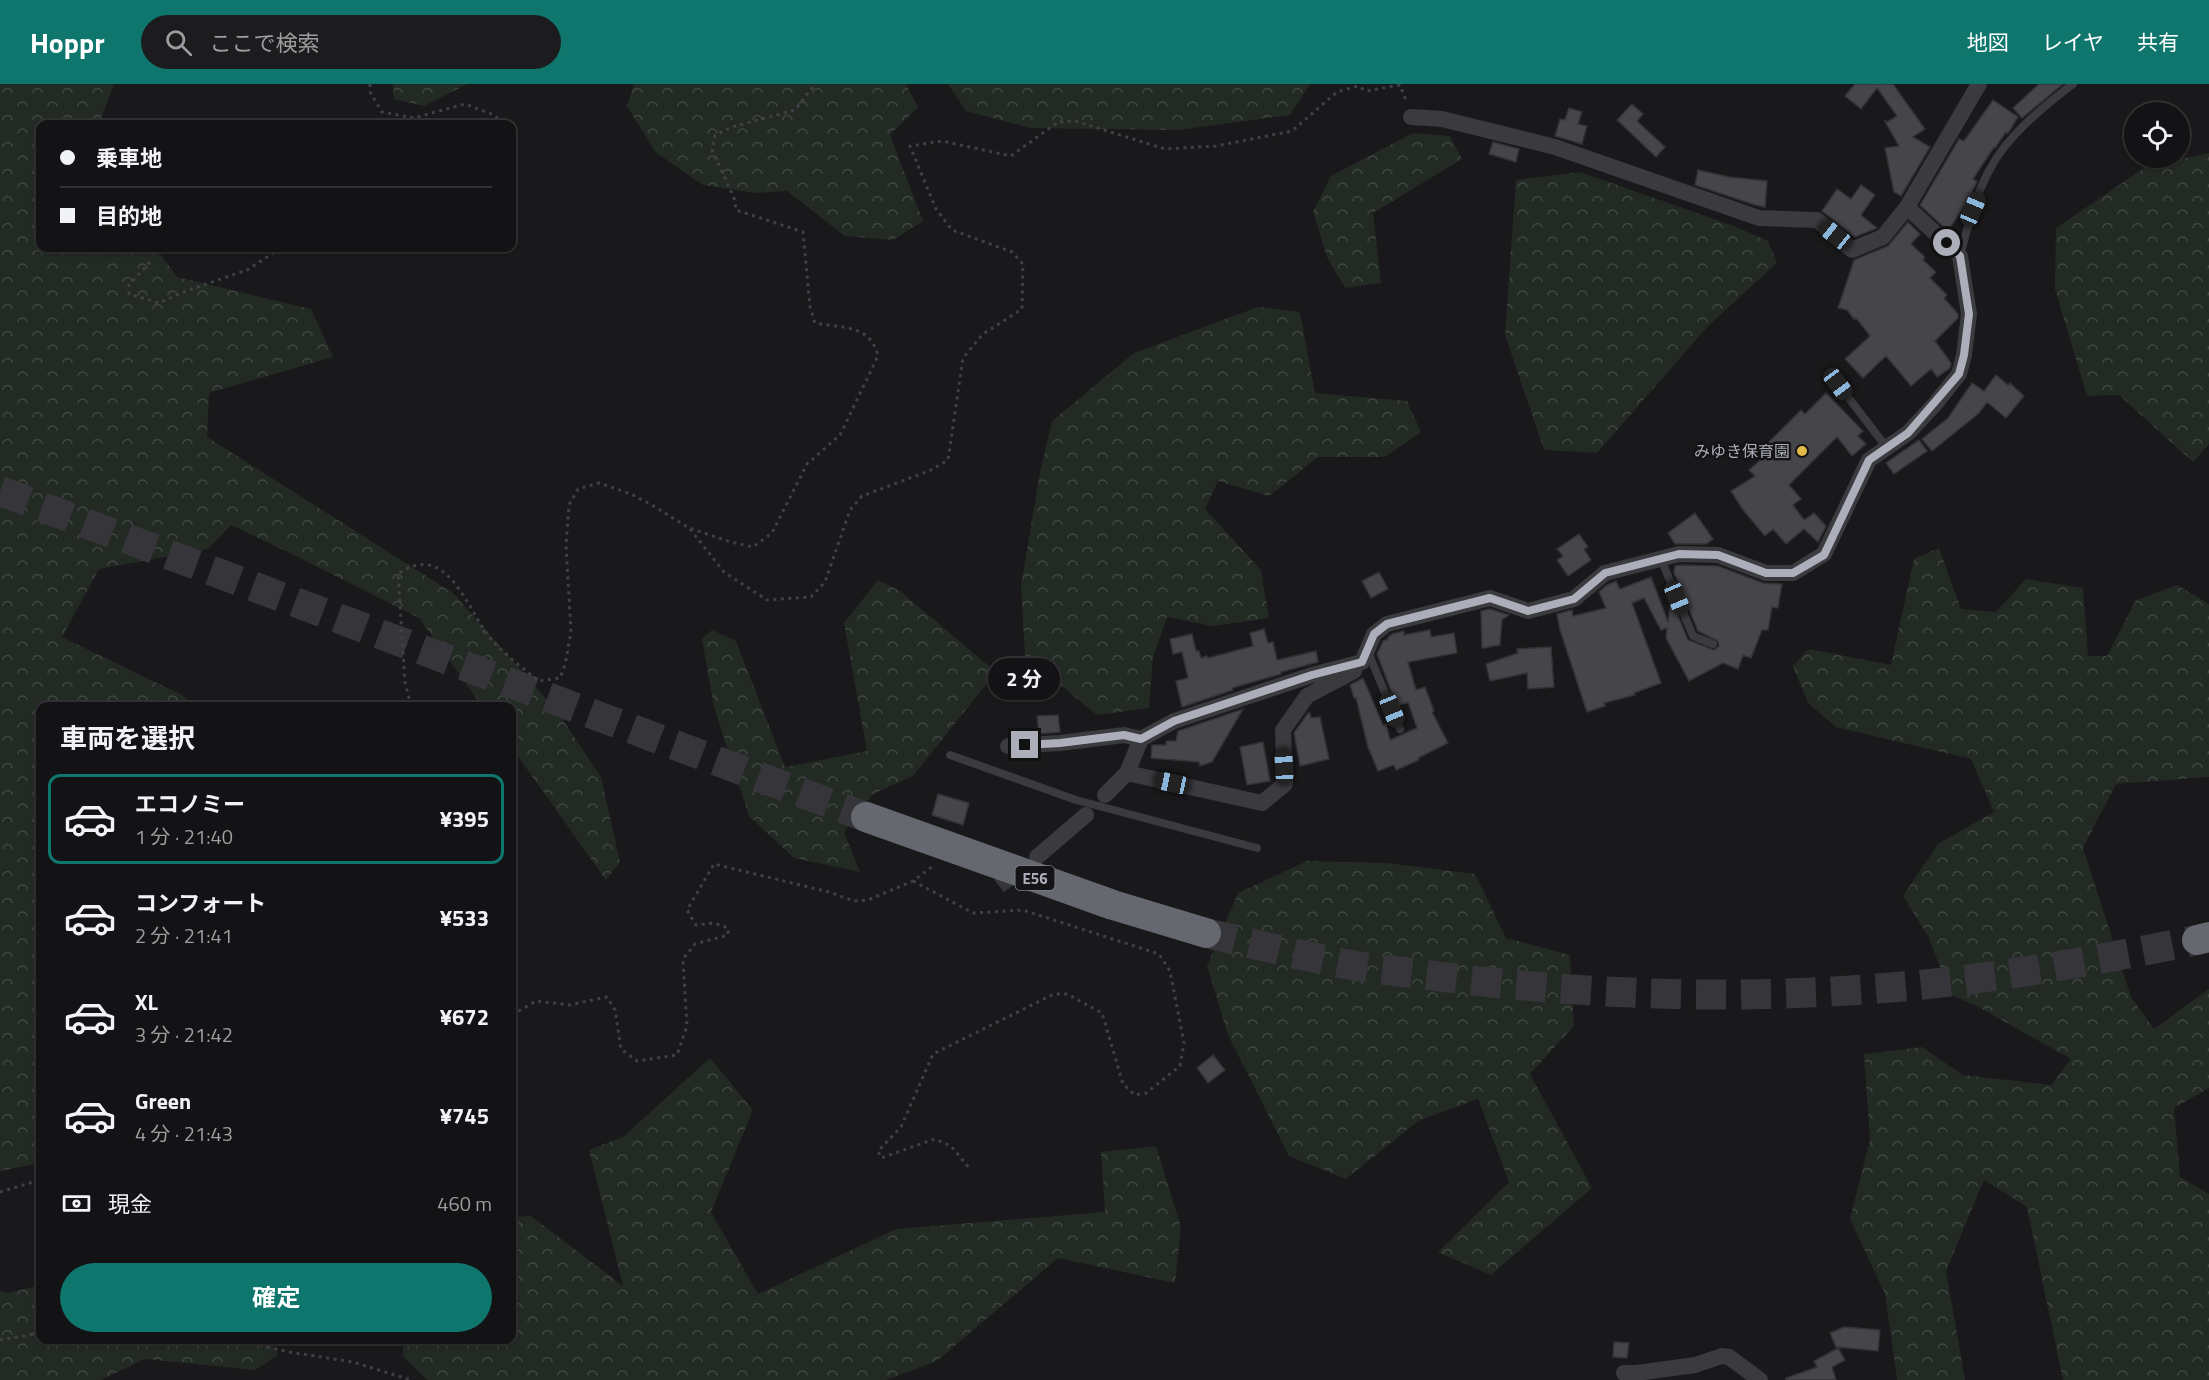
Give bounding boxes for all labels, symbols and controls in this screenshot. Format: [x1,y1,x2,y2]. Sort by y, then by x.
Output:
search box [141,15,561,69]
text: Hoppr [30,21,105,64]
icon: search [162,26,195,59]
text: ここで検索 [210,26,320,60]
text: 地図 [1967,26,2009,58]
text: レイヤ [2042,26,2104,58]
text: 共有 [2137,26,2179,58]
map controls [2124,102,2190,168]
button: locate [2124,102,2190,168]
text: 乗車地 [96,141,162,175]
car [1958,189,1988,229]
text: 目的地 [96,199,162,233]
car [1815,217,1855,253]
route start [1933,229,1960,256]
car [1820,364,1856,404]
place label: みゆき保育園 [1694,439,1790,463]
marker: みゆき保育園 [1795,444,1809,458]
car [1662,578,1692,618]
callout: 2 分 [989,658,1061,700]
text: 2 分 [1006,663,1042,694]
car [1377,690,1407,730]
text: 車両を選択 [60,717,195,758]
route end [1011,731,1038,758]
car [1274,748,1294,784]
car [1153,770,1191,796]
text: エコノミー [135,787,245,821]
icon: car [63,792,117,846]
text: ¥395 [440,802,489,836]
text: 1 分 · 21:40 [135,821,233,852]
road number: E56 [1016,866,1054,890]
text: コンフォート [135,886,266,920]
icon: car [63,891,117,945]
text: ¥533 [440,901,489,935]
text: 2 分 · 21:41 [135,920,233,951]
text: XL [135,985,158,1019]
icon: car [63,990,117,1044]
text: ¥672 [440,1000,489,1034]
text: 3 分 · 21:42 [135,1019,233,1050]
text: Green [135,1084,191,1118]
icon: car [63,1089,117,1143]
text: ¥745 [440,1099,489,1133]
text: 4 分 · 21:43 [135,1118,233,1149]
icon: cash [60,1187,93,1220]
text: 現金 [108,1187,152,1221]
text: 460 m [437,1188,492,1219]
button: 確定 [60,1263,492,1332]

